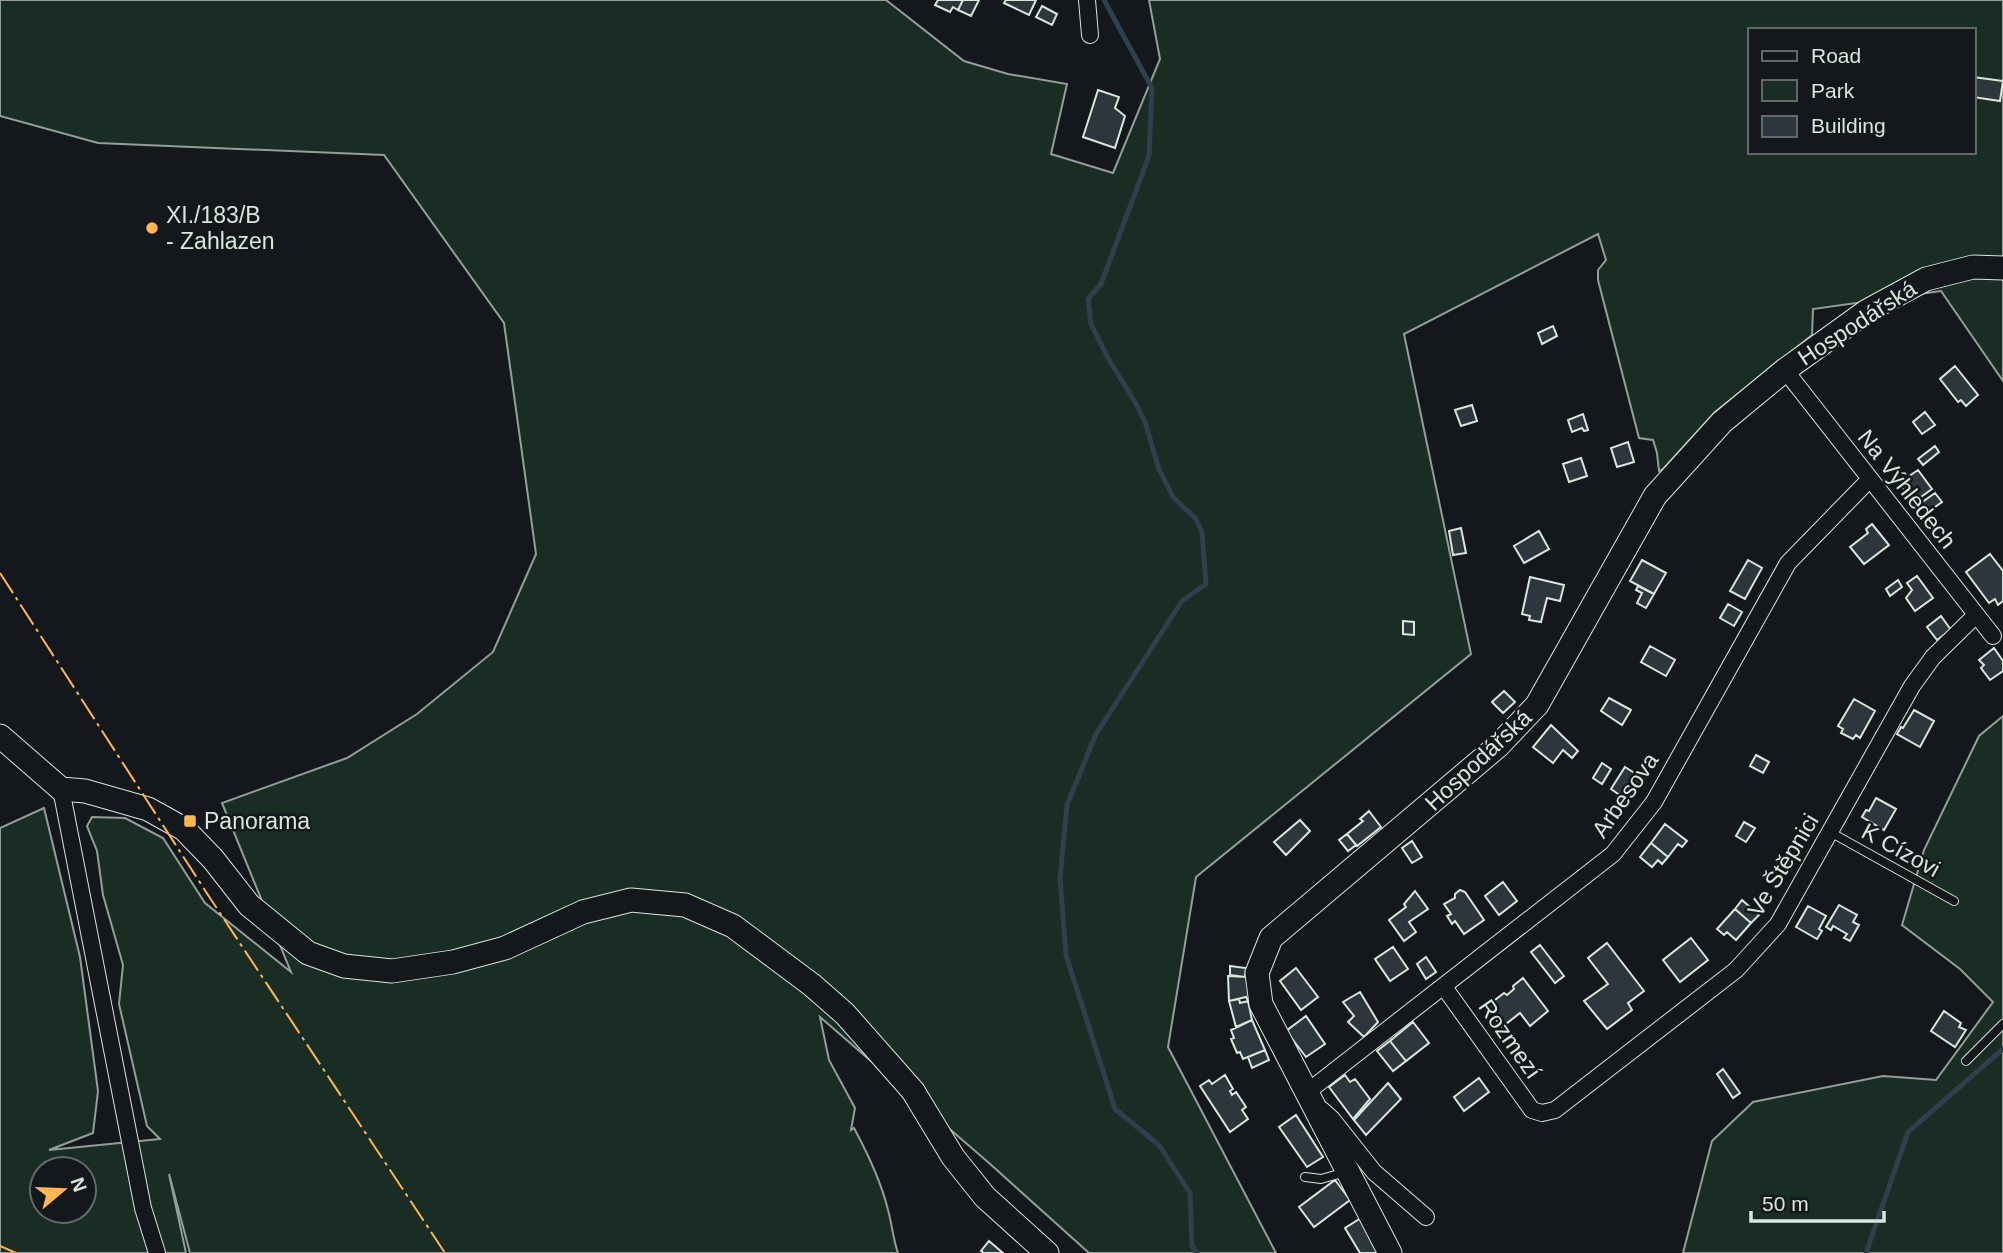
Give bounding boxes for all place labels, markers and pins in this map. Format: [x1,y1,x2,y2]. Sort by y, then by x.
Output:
place label: XI./183/B - Zahlazen [166,202,275,254]
marker: XI./183/B - Zahlazen [144,220,160,236]
place label: Panorama [204,808,310,834]
marker: Panorama [182,813,198,829]

